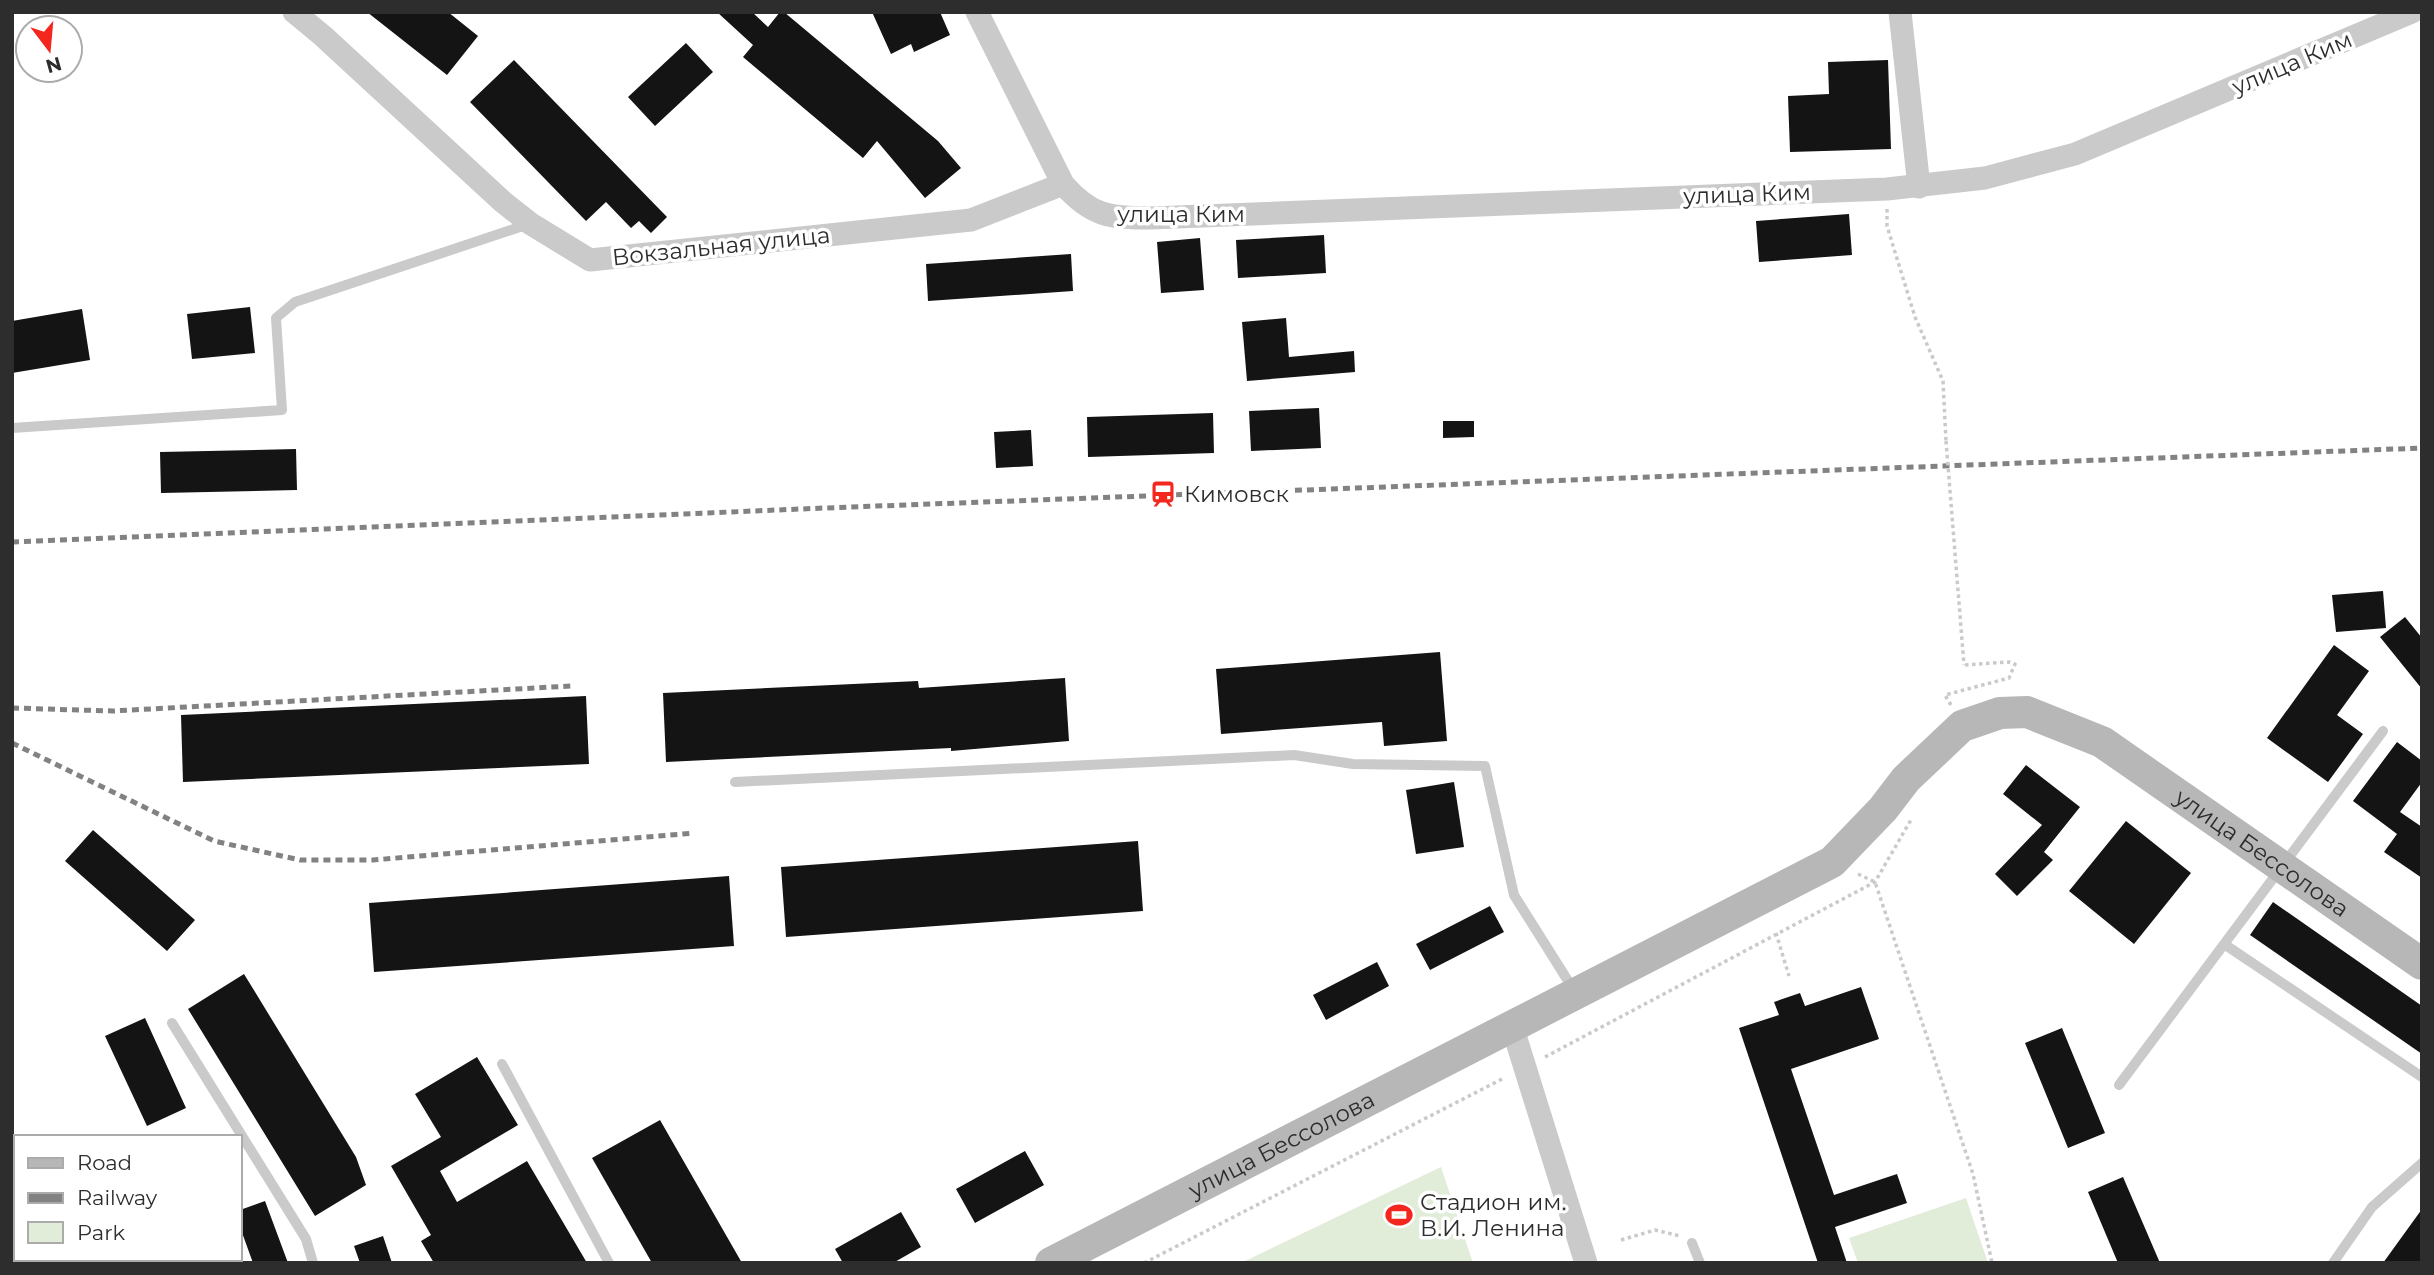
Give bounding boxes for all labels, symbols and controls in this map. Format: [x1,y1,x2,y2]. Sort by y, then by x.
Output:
north arrow [14,14,84,84]
street label: улица Ким [2227,25,2356,101]
text: N [43,52,64,78]
street label: улица Ким [1682,178,1811,210]
street label: улица Ким [1116,200,1245,228]
street label: Вокзальная улица [611,221,831,271]
station icon: Кимовск [1148,479,1178,509]
place label: Кимовск [1184,480,1289,508]
street label: улица Бессолова [2169,782,2354,923]
street label: улица Бессолова [1183,1085,1379,1205]
legend [14,1135,242,1261]
text: Road [77,1150,132,1175]
text: Railway [77,1185,158,1210]
place label: Стадион им. В.И. Ленина [1420,1188,1566,1242]
sports icon: Стадион им. В.И. Ленина [1384,1200,1414,1230]
text: Park [77,1220,125,1245]

